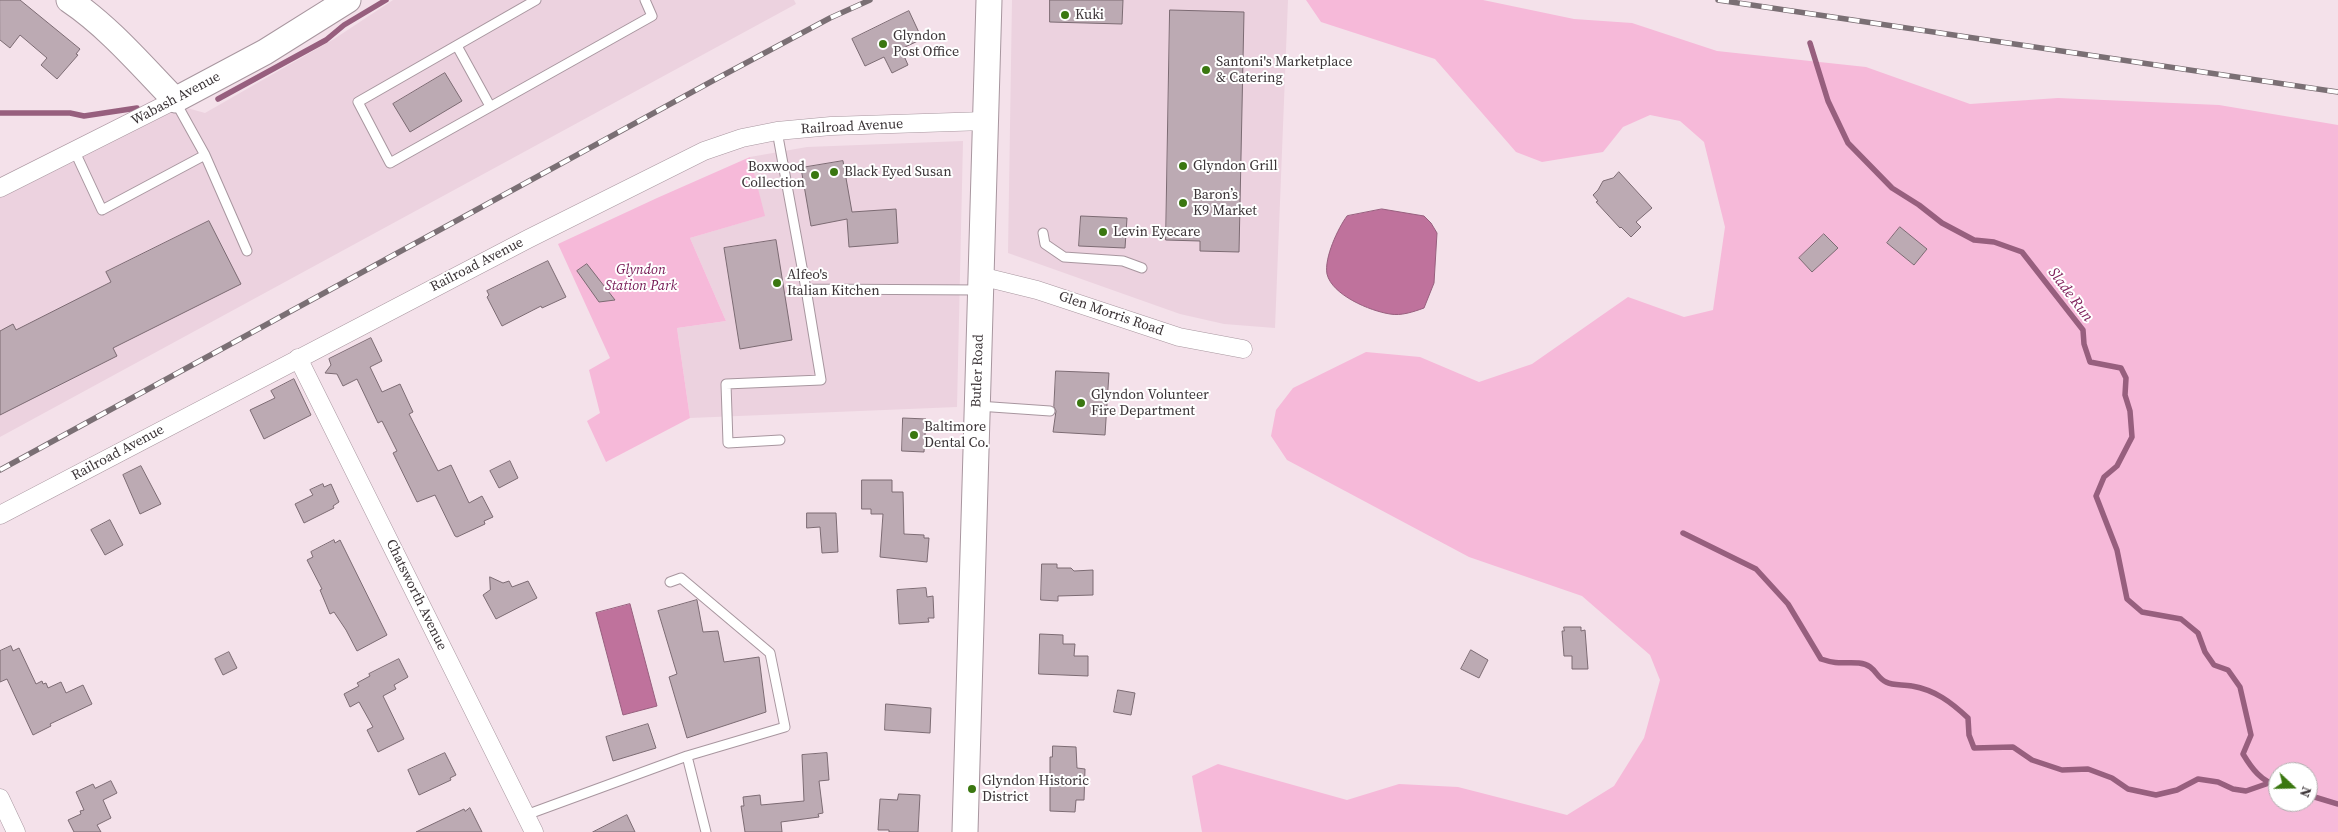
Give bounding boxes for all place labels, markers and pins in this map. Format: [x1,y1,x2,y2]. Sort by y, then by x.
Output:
place label: Kuki [1075,7,1104,23]
marker: Kuki [1059,9,1071,21]
place label: Glyndon Post Office [893,28,959,60]
marker: Glyndon Post Office [877,38,889,50]
place label: Santoni's Marketplace & Catering [1216,54,1352,86]
marker: Santoni's Marketplace & Catering [1200,64,1212,76]
place label: Glyndon Grill [1193,158,1278,174]
place label: Boxwood Collection [741,159,805,192]
marker: Glyndon Grill [1177,160,1189,172]
place label: Black Eyed Susan [844,164,952,180]
marker: Black Eyed Susan [828,166,840,178]
marker: Boxwood Collection [809,169,821,181]
place label: Baron’s K9 Market [1193,187,1257,220]
marker: Baron’s K9 Market [1177,197,1189,209]
place label: Levin Eyecare [1113,224,1200,240]
marker: Levin Eyecare [1097,226,1109,238]
place label: Alfeo's Italian Kitchen [787,267,880,300]
marker: Alfeo's Italian Kitchen [771,277,783,289]
place label: Glyndon Volunteer Fire Department [1091,387,1209,420]
marker: Glyndon Volunteer Fire Department [1075,397,1087,409]
place label: Baltimore Dental Co. [924,419,989,452]
marker: Baltimore Dental Co. [908,429,920,441]
place label: Glyndon Historic District [982,773,1089,806]
marker: Glyndon Historic District [966,783,978,795]

